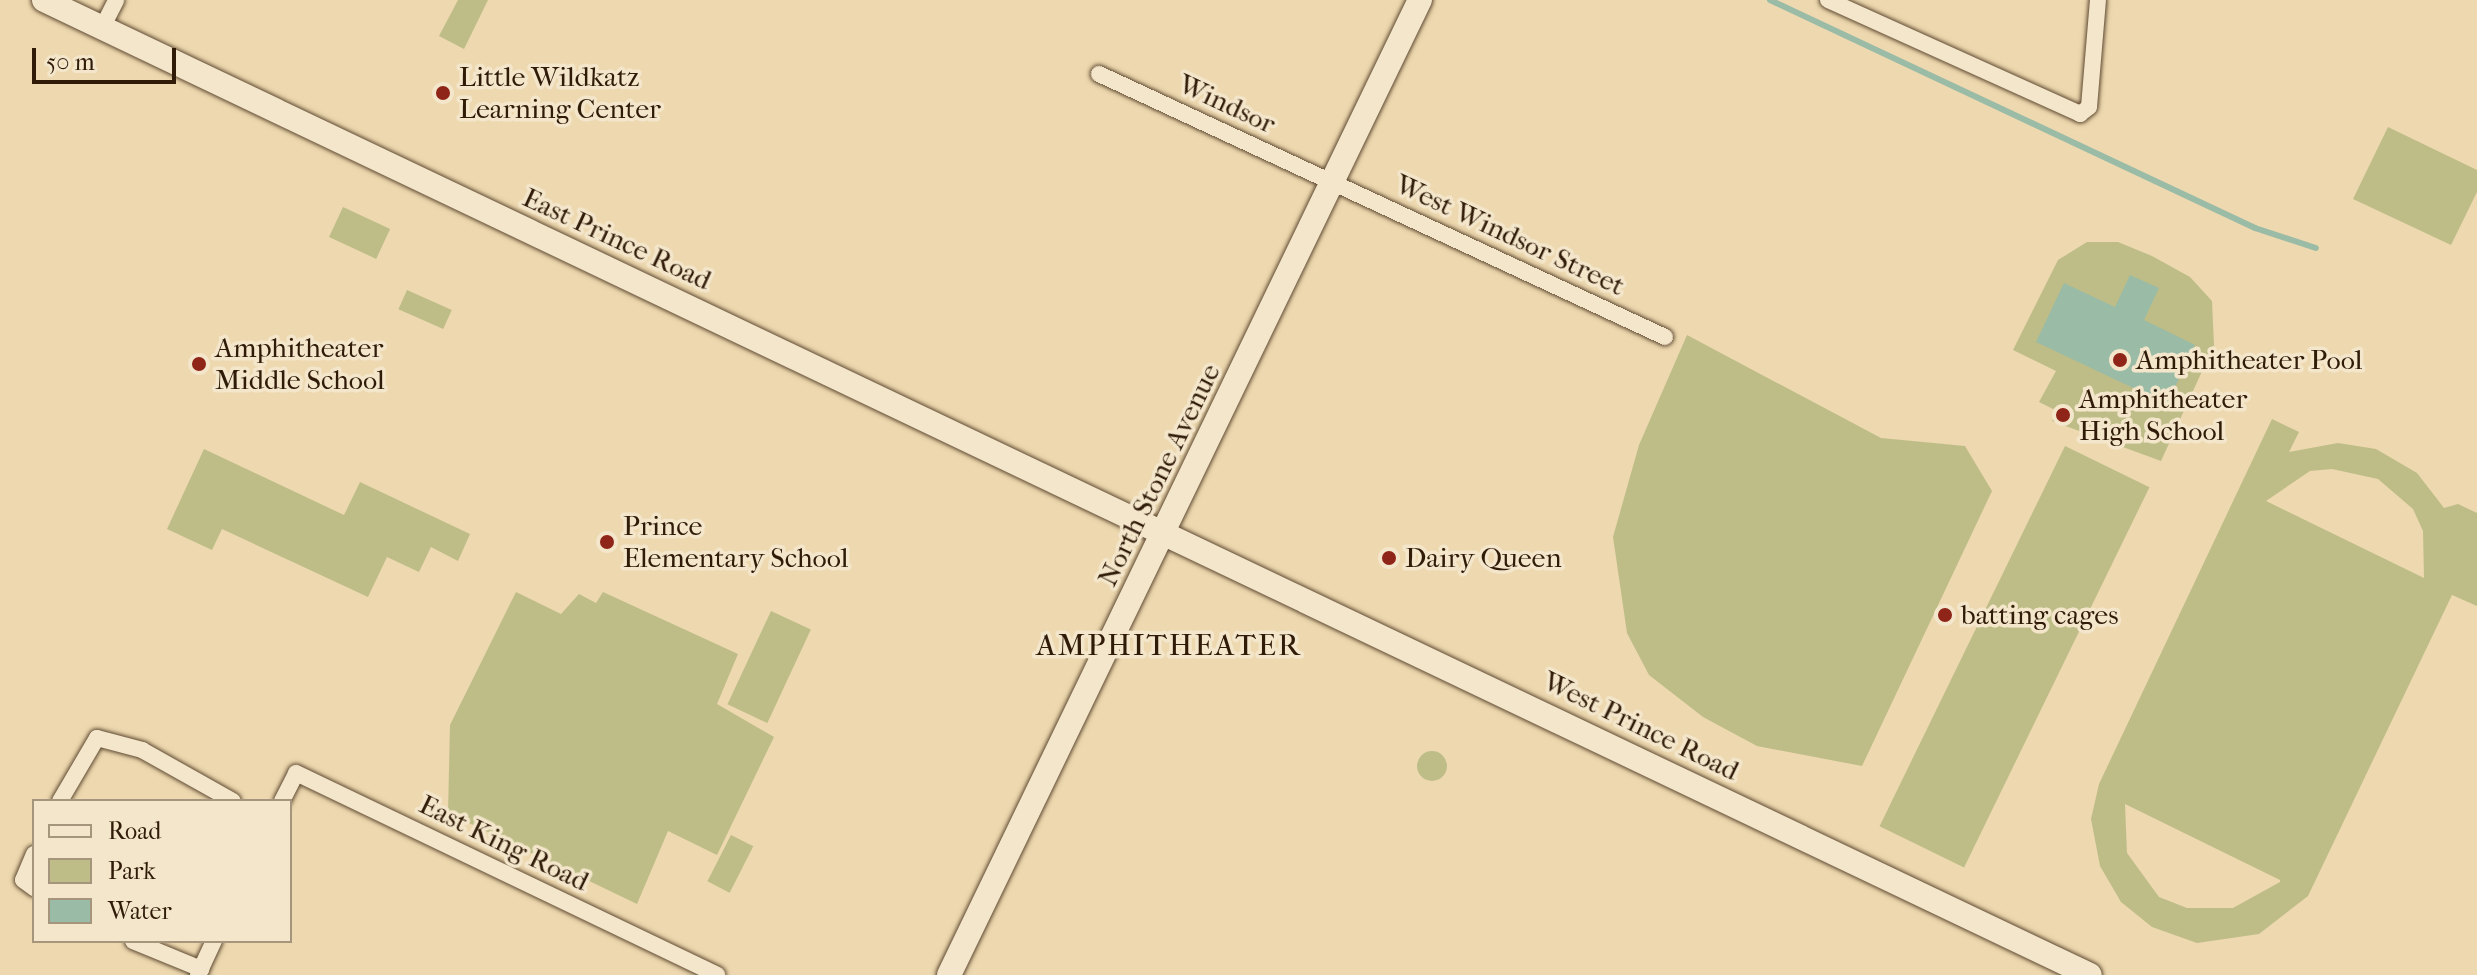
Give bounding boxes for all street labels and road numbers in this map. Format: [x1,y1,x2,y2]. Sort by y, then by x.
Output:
street label: Windsor [1173,67,1281,141]
street label: West Windsor Street [1390,167,1630,303]
street label: East Prince Road [517,181,717,297]
street label: North Stone Avenue [1091,358,1227,592]
street label: West Prince Road [1538,664,1744,788]
street label: East King Road [414,787,594,899]

